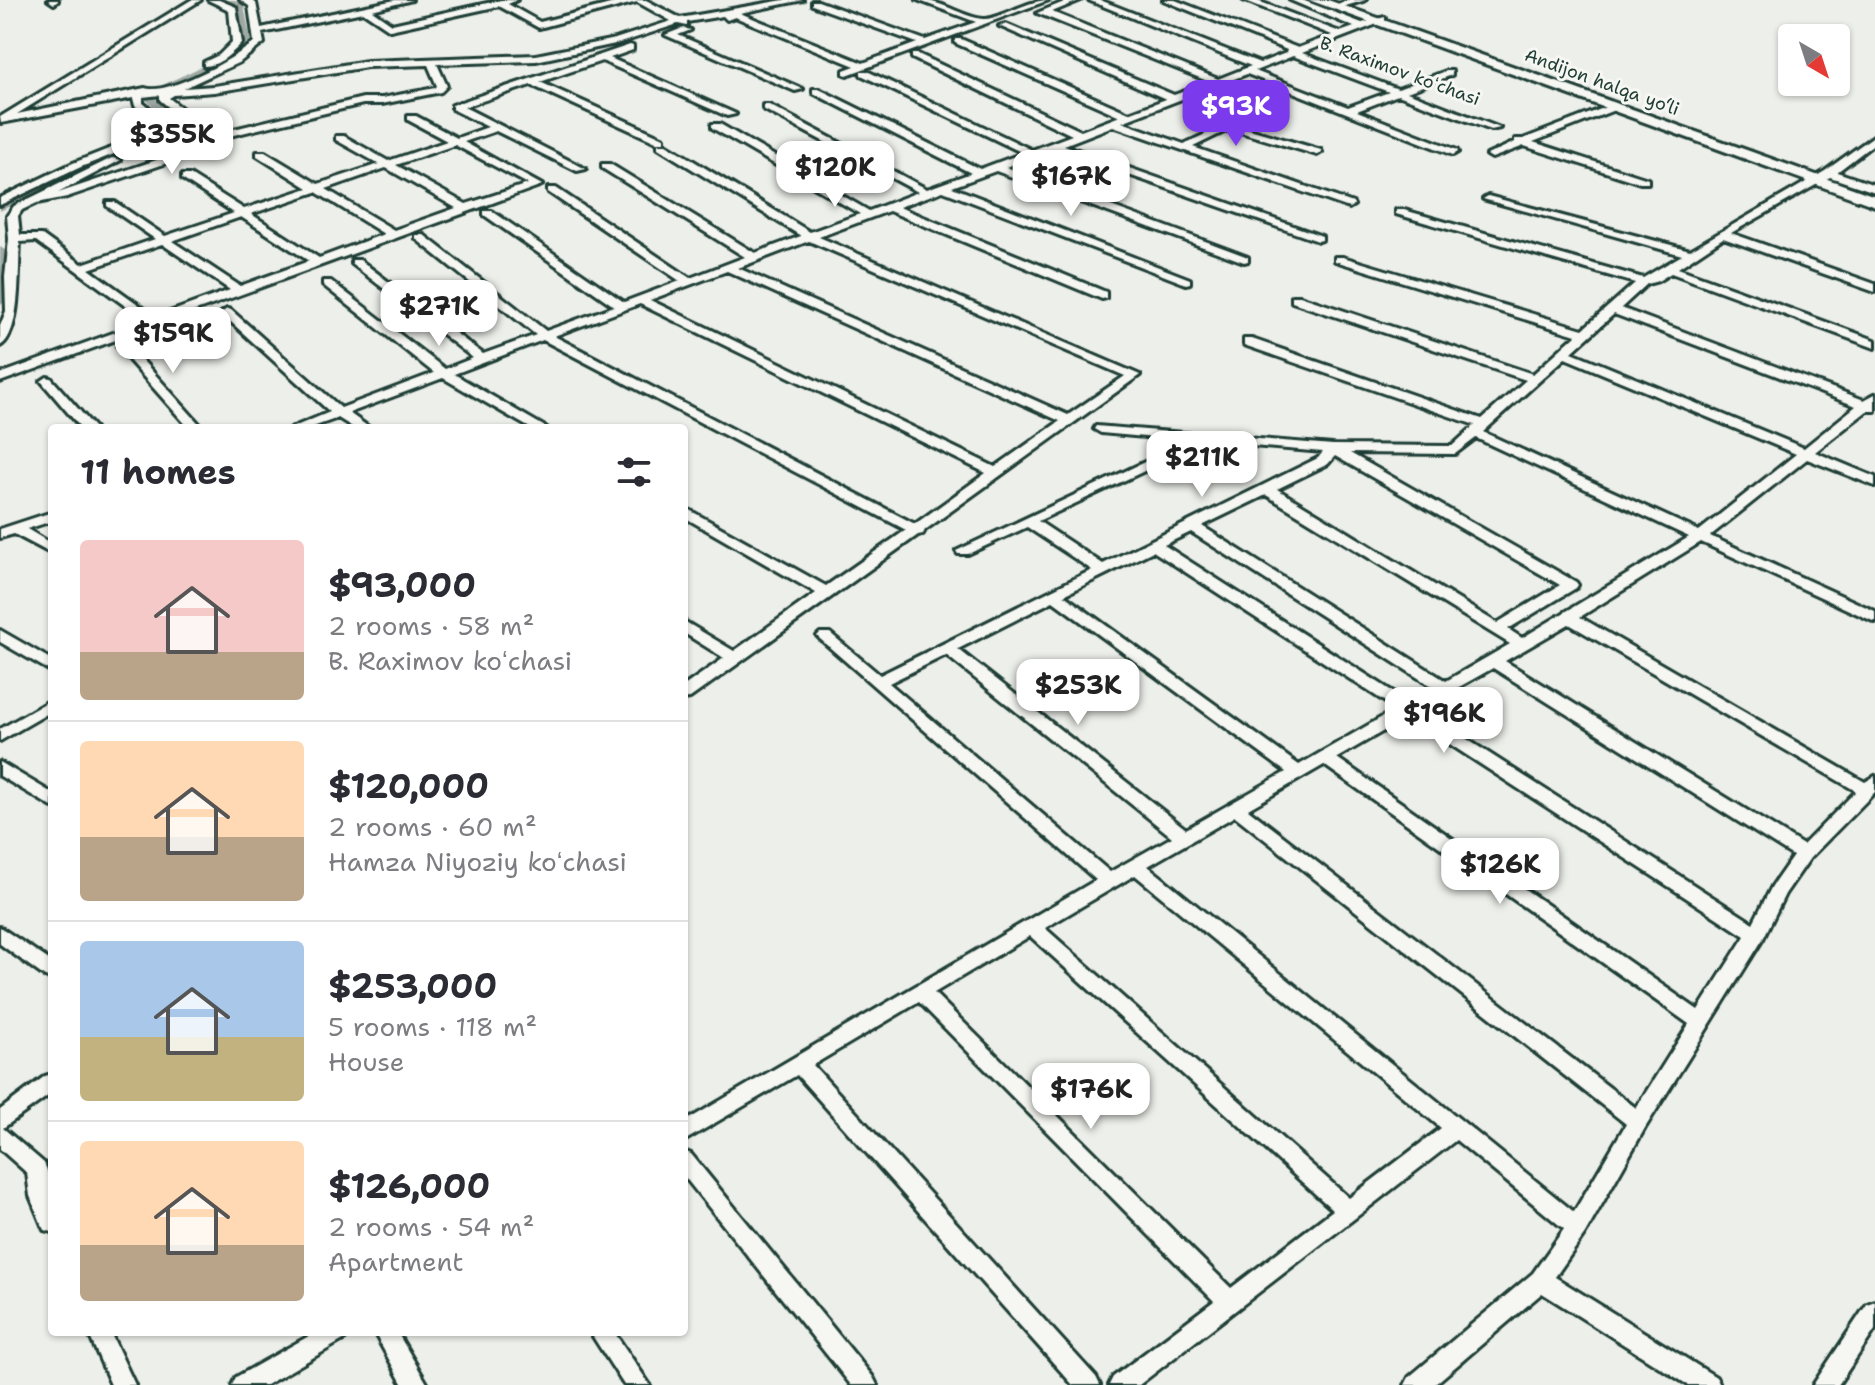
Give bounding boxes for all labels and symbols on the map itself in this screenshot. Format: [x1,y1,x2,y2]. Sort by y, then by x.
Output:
north arrow [1778,24,1850,96]
street label: B. Raximov koʻchasi [1316,31,1484,111]
street label: Andijon halqa yo‘li [1521,43,1683,121]
pin: $93K [1189,80,1283,148]
pin: $355K [116,108,228,176]
pin: $120K [779,141,891,209]
pin: $167K [1015,150,1127,218]
pin: $271K [383,280,495,348]
pin: $159K [117,307,229,375]
pin: $211K [1146,431,1258,499]
pin: $253K [1022,659,1134,727]
pin: $196K [1388,687,1500,755]
pin: $126K [1444,838,1556,906]
pin: $176K [1035,1063,1147,1131]

